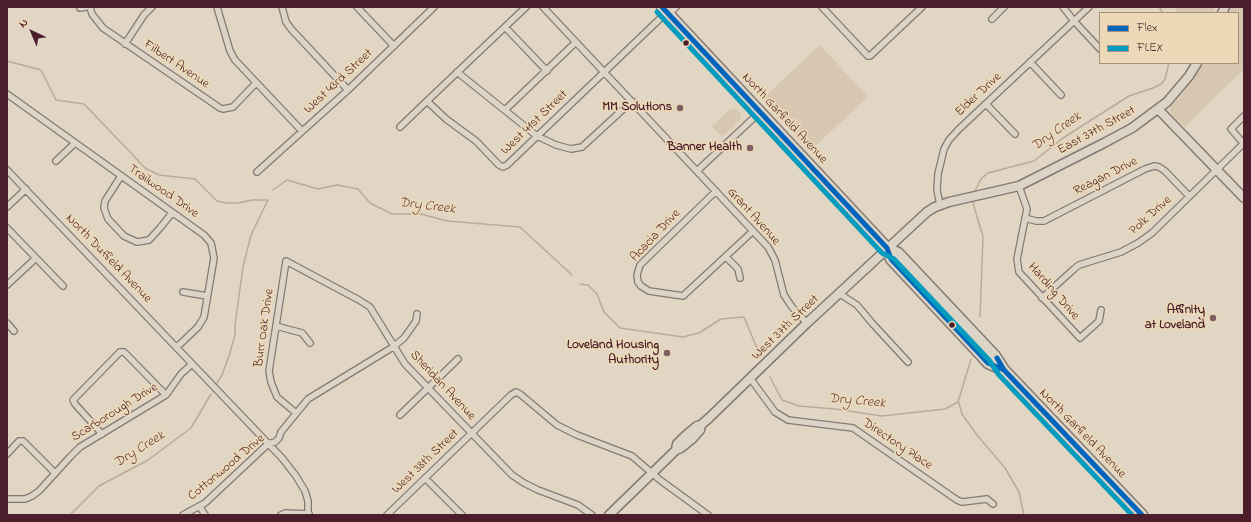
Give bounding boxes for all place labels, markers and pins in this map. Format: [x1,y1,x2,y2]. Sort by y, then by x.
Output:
unlabelled marker [681,38,691,48]
place label: MM Solutions [602,100,672,116]
marker: MM Solutions [675,103,685,113]
place label: Banner Health [667,140,742,156]
marker: Banner Health [745,143,755,153]
place label: Affinity at Loveland [1145,303,1205,334]
marker: Affinity at Loveland [1208,313,1218,323]
unlabelled marker [947,320,957,330]
place label: Loveland Housing Authority [567,338,659,369]
marker: Loveland Housing Authority [662,348,672,358]

